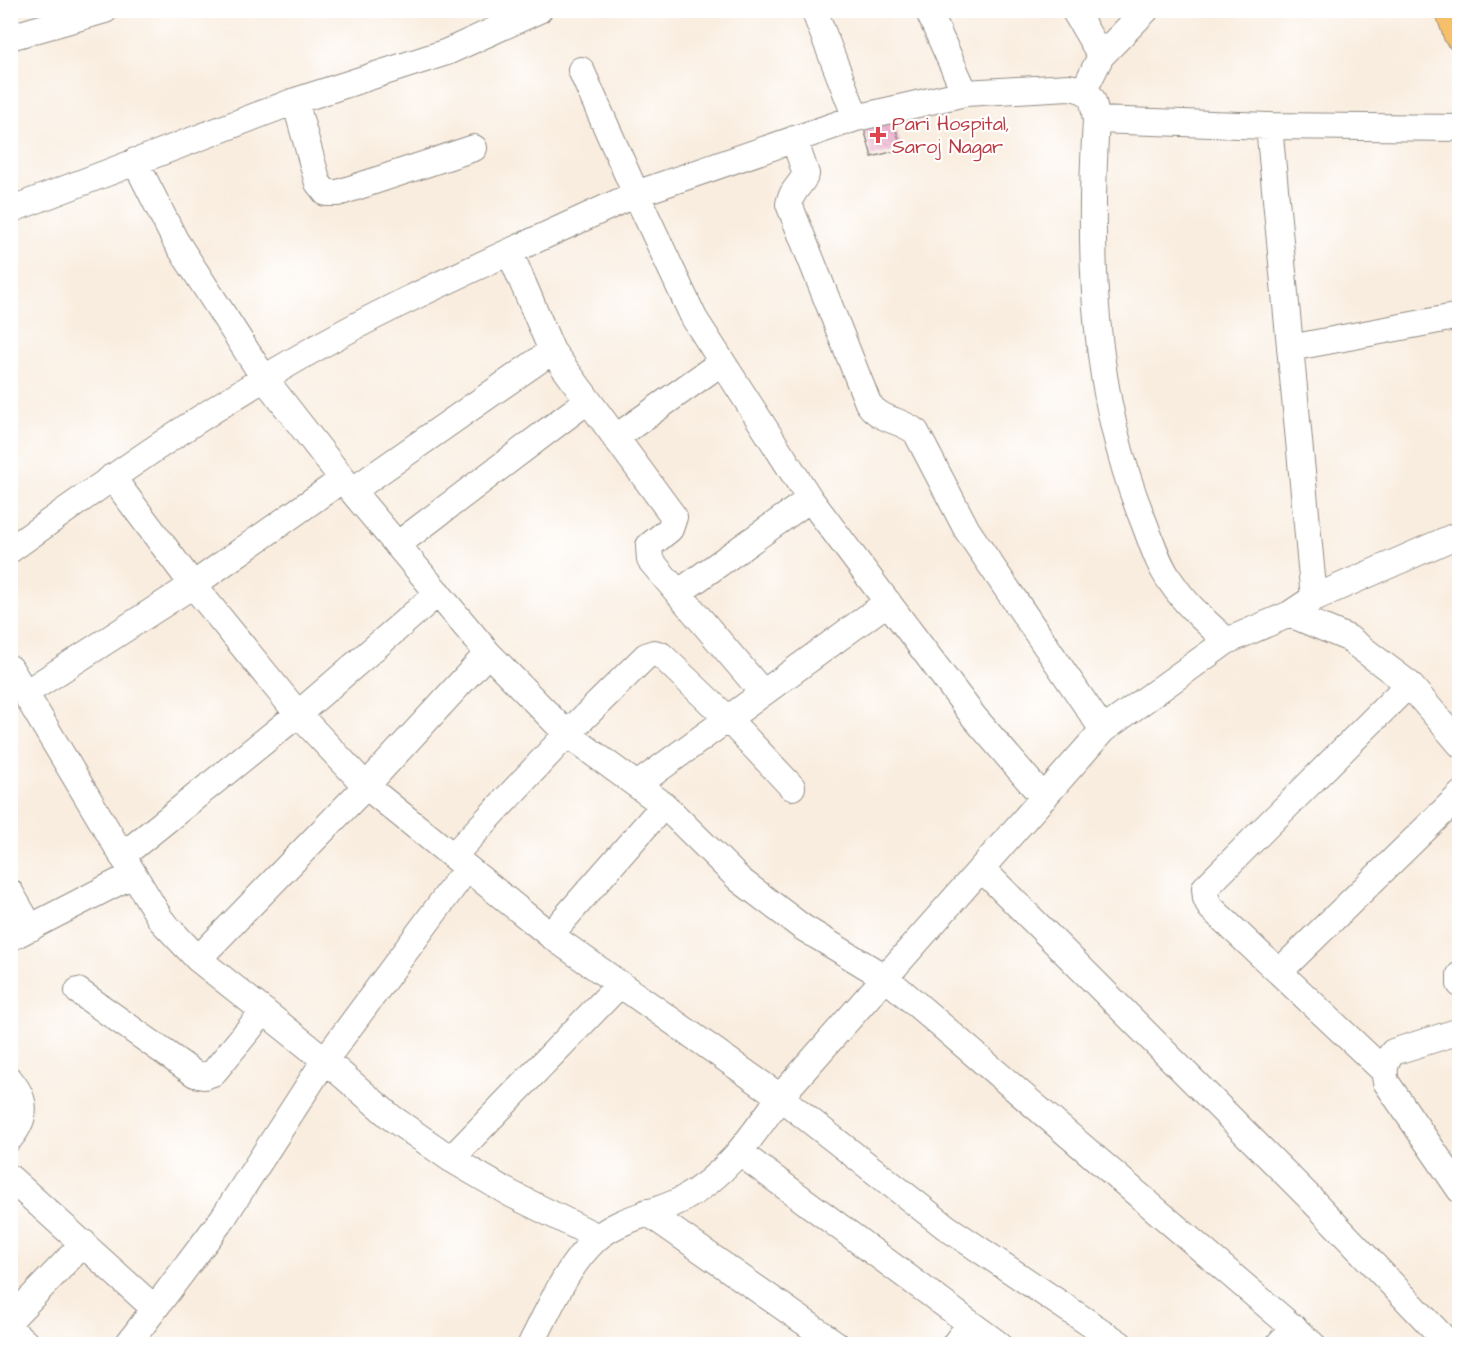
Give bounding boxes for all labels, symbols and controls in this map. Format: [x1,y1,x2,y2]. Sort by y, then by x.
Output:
place label: Pari Hospital, Saroj Nagar [892,110,1010,162]
marker: Pari Hospital, Saroj Nagar [869,126,887,144]

